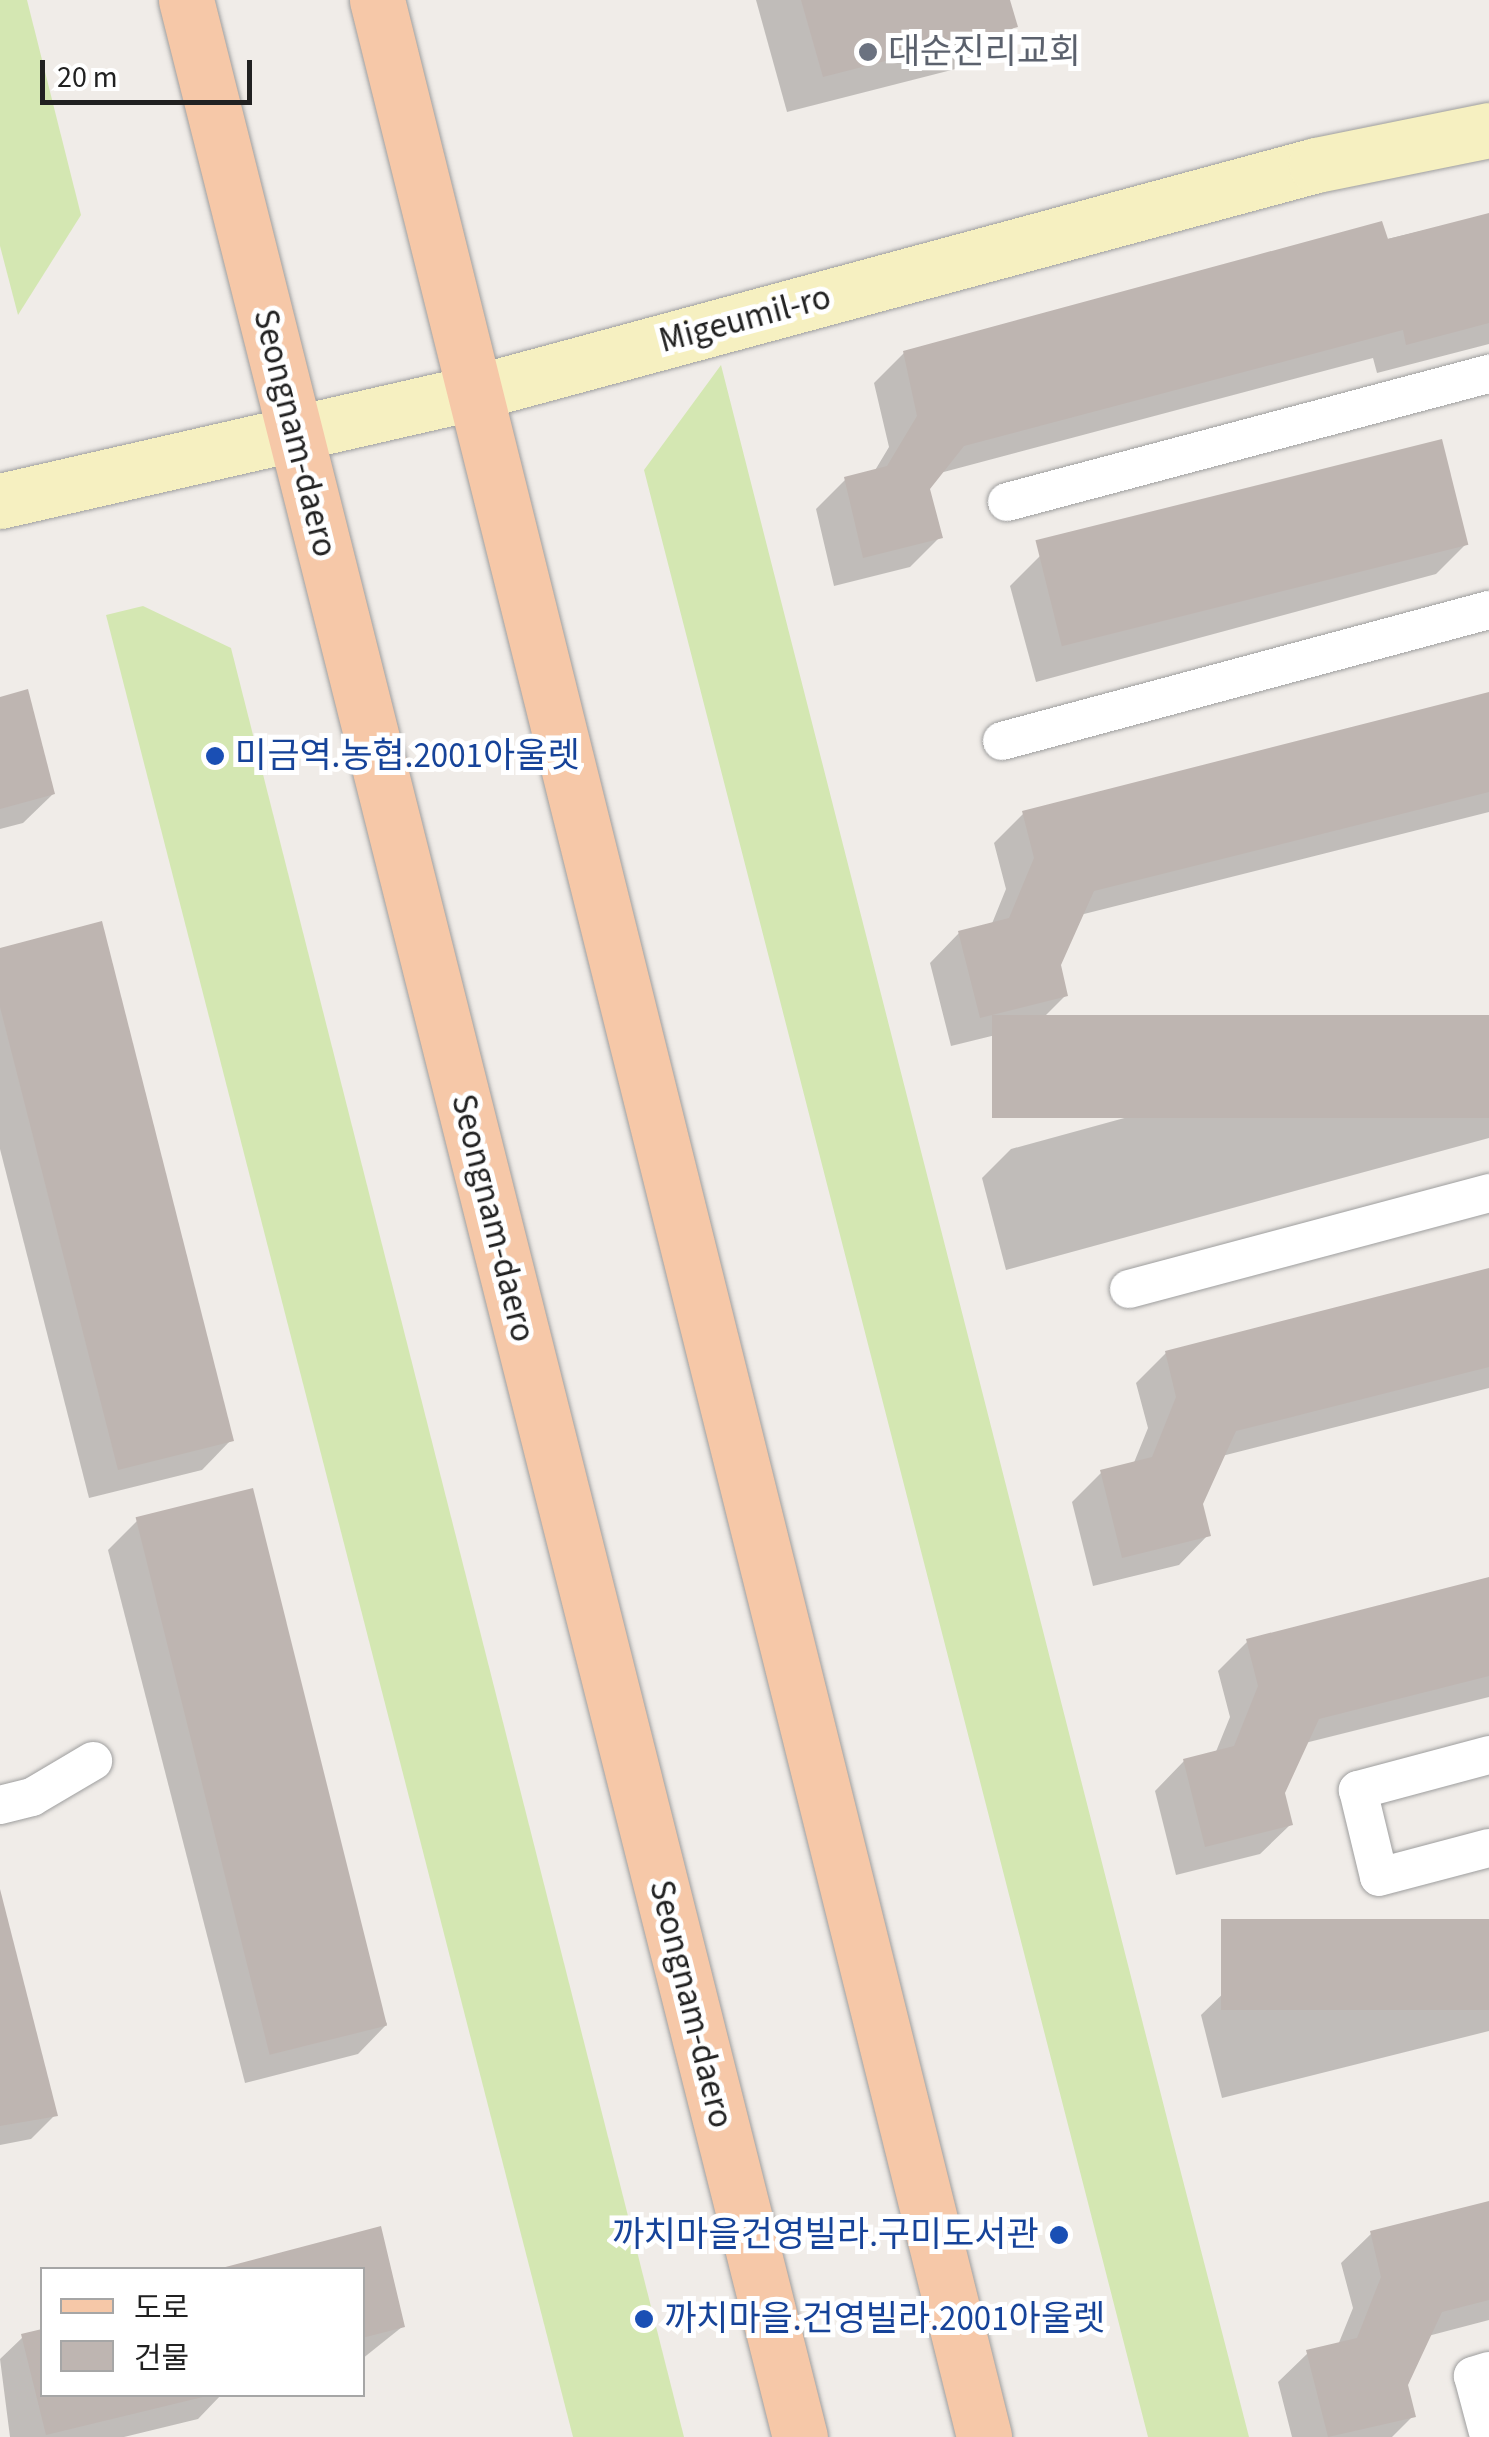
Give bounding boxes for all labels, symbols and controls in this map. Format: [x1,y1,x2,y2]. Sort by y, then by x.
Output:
place label: 대순진리교회 [888,31,1081,73]
scale bar [45,40,258,102]
marker: 대순진리교회 [857,41,879,63]
text: 20 m [57,56,118,99]
street label: Migeumil-ro [655,276,835,362]
street label: Seongnam-daero [244,305,346,561]
place label: 미금역.농협.2001아울렛 [235,735,580,777]
marker: 미금역.농협.2001아울렛 [204,745,226,767]
street label: Seongnam-daero [442,1090,544,1346]
street label: Seongnam-daero [640,1876,742,2132]
place label: 까치마을건영빌라.구미도서관 [612,2214,1039,2256]
marker: 까치마을건영빌라.구미도서관 [1048,2224,1070,2246]
legend [40,2267,365,2397]
text: 도로 [134,2287,189,2330]
place label: 까치마을.건영빌라.2001아울렛 [664,2298,1105,2340]
marker: 까치마을.건영빌라.2001아울렛 [633,2308,655,2330]
text: 건물 [134,2337,189,2380]

